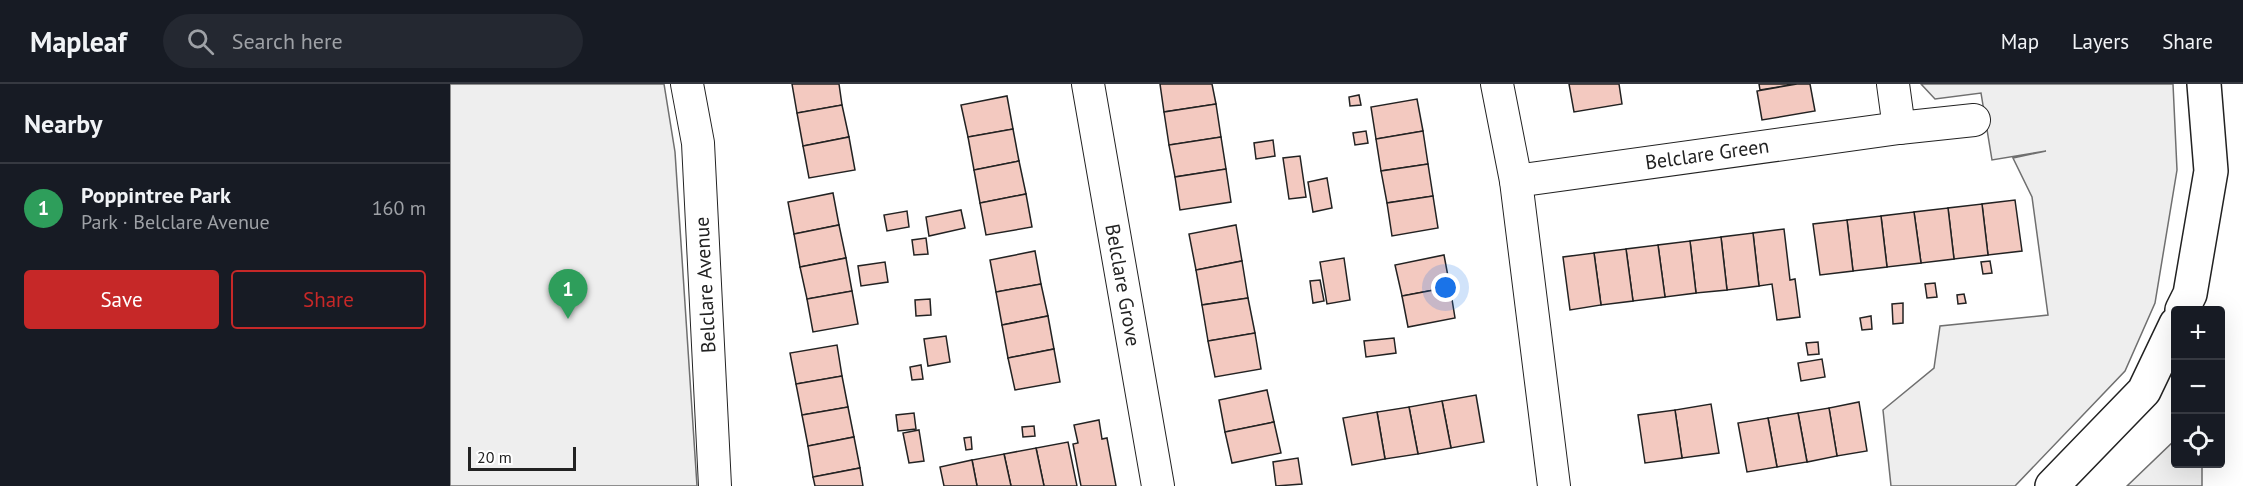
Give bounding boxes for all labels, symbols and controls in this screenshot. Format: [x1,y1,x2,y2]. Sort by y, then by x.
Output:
search box [163,14,583,68]
text: Mapleaf [30,23,127,60]
icon: search [184,25,217,58]
text: Search here [232,27,343,55]
text: Map [2001,28,2039,55]
text: Layers [2072,28,2129,55]
text: Share [2162,28,2213,55]
text: Nearby [24,107,102,140]
street label: Belclare Green [1643,132,1771,176]
text: Poppintree Park [81,181,231,209]
text: 1 [38,195,49,221]
text: 160 m [372,195,426,221]
text: Park · Belclare Avenue [81,209,270,235]
street label: Belclare Avenue [688,216,722,354]
street label: Belclare Grove [1099,222,1147,348]
button: Save [24,270,219,329]
button: Share [231,270,426,329]
pin: 1 [548,270,588,319]
your location [1431,273,1460,302]
map controls [2171,306,2225,468]
button: + [2171,306,2225,360]
button: − [2171,360,2225,414]
button: locate [2171,414,2225,468]
scale bar [468,444,576,472]
text: 20 m [477,447,512,467]

